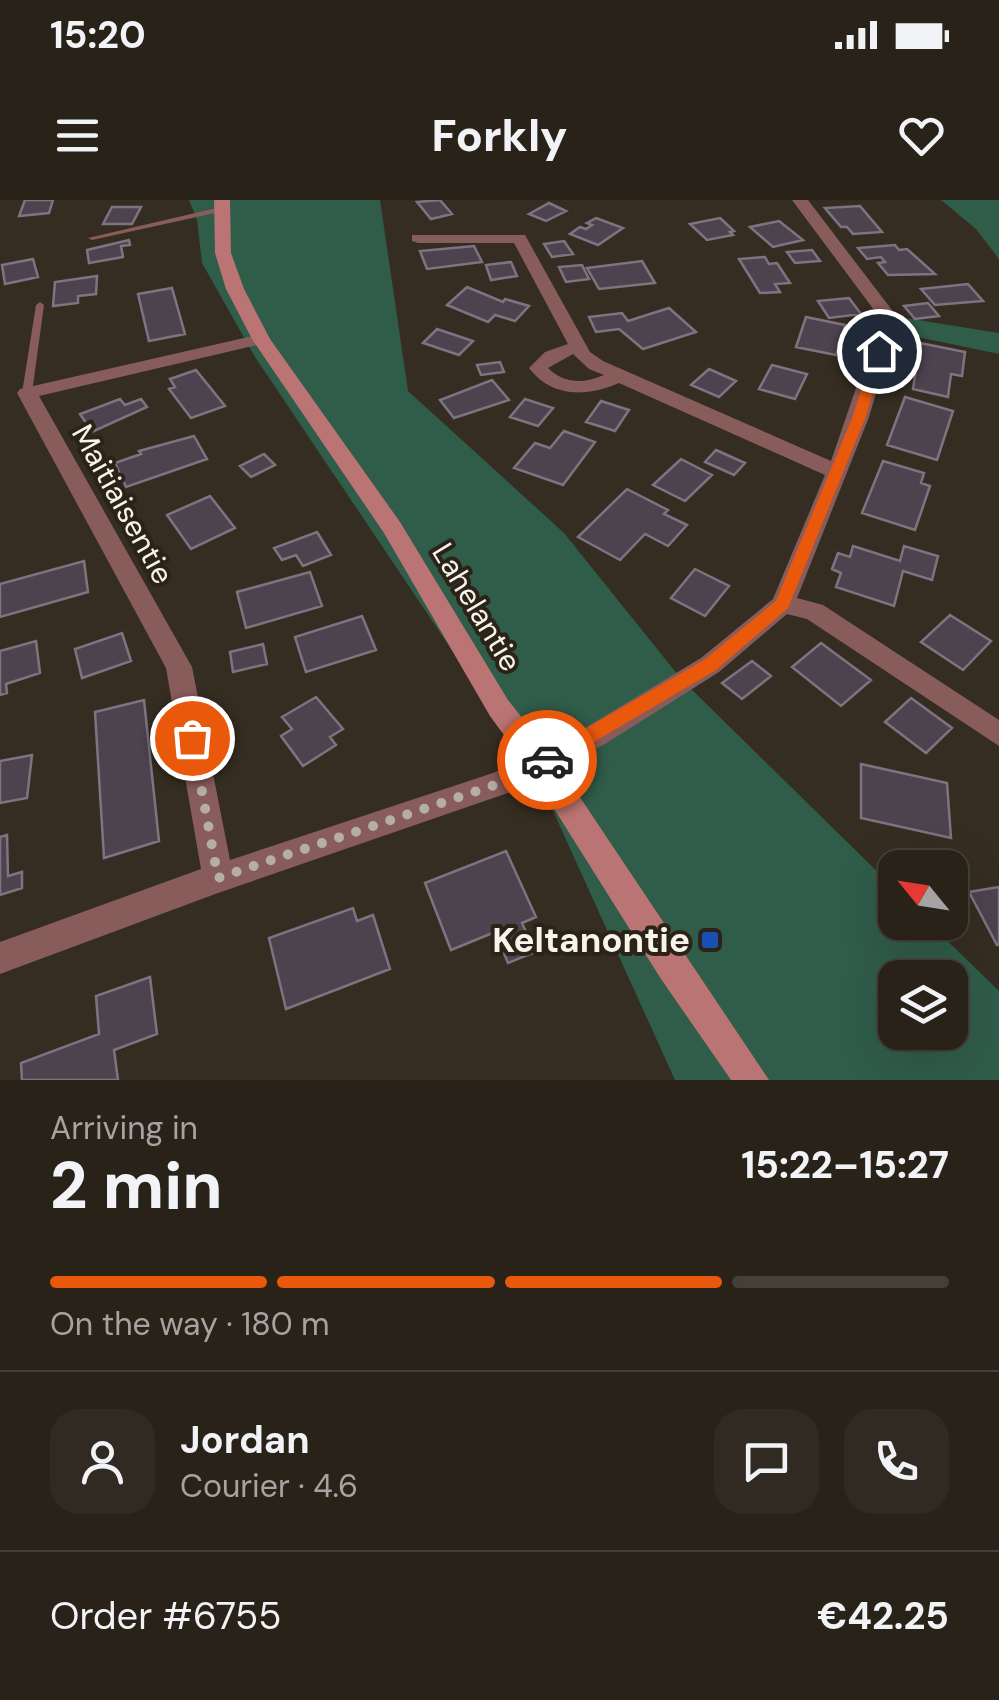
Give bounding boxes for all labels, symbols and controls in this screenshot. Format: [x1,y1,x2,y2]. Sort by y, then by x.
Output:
text: 15:20 [50,10,146,60]
text: Forkly [432,106,568,165]
icon: menu [50,108,105,163]
icon: heart [894,108,949,163]
pin [837,309,922,394]
icon: home [852,324,907,379]
street label: Maitiaisentie [63,417,183,591]
street label: Lahelantie [424,536,530,678]
pin [150,696,235,781]
courier [497,710,597,810]
icon: bag [165,711,220,766]
icon: car [520,733,575,788]
north arrow [878,850,968,940]
map controls [878,850,968,1050]
place label: Keltanontie [492,917,690,963]
marker: Keltanontie [699,929,721,951]
button: layers [878,960,968,1050]
text: Arriving in [50,1107,198,1149]
text: 15:22–15:27 [741,1140,949,1190]
text: 2 min [50,1144,223,1228]
text: On the way · 180 m [50,1303,330,1345]
button: person [50,1409,155,1514]
button: chat [714,1409,819,1514]
button: phone [844,1409,949,1514]
text: Jordan [180,1415,310,1465]
text: Courier · 4.6 [180,1465,358,1507]
text: Order #6755 [50,1591,281,1641]
text: €42.25 [817,1591,949,1641]

